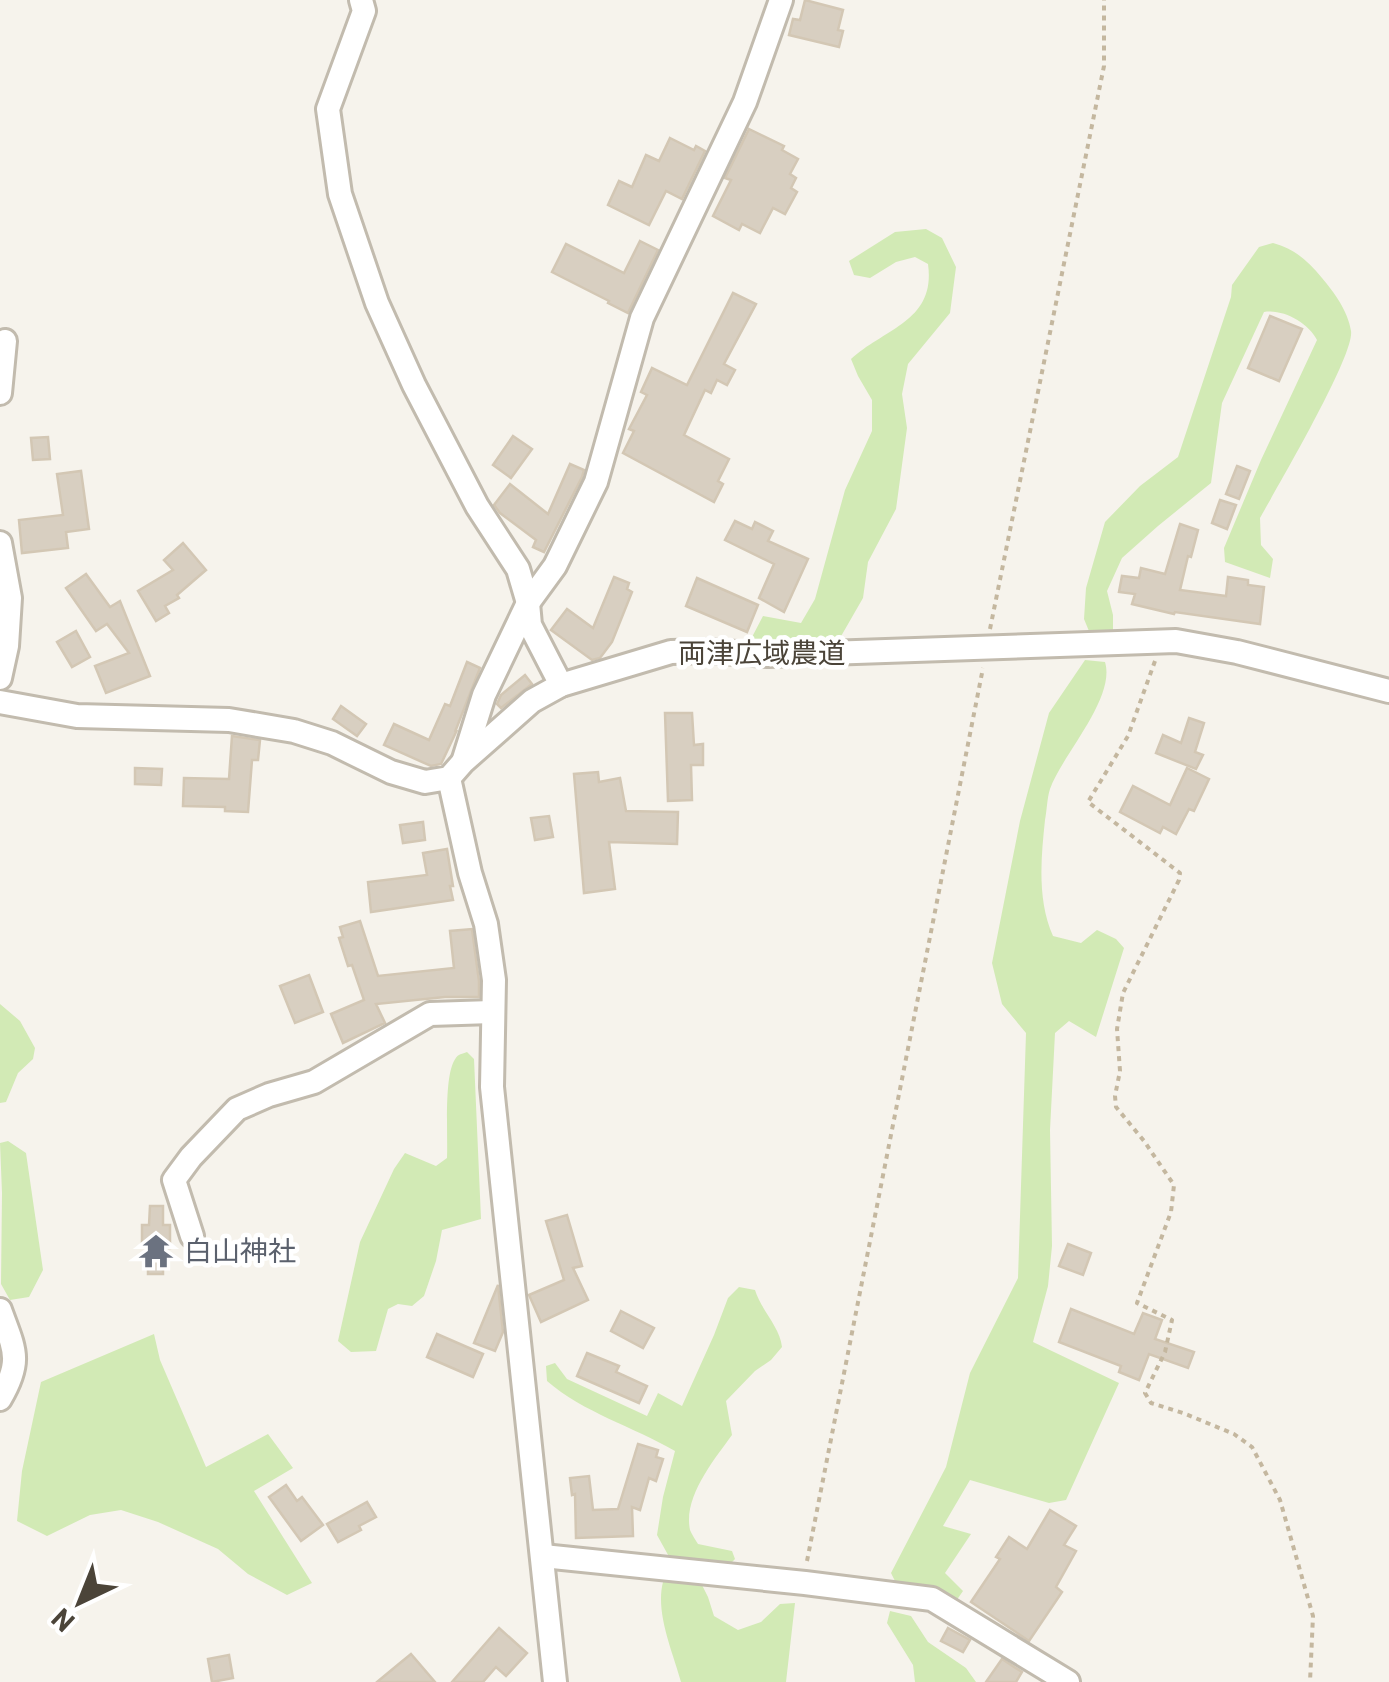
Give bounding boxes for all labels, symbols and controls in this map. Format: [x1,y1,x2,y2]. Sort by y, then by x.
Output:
street label: 両津広域農道 [678,635,846,669]
temple icon: 白山神社 [137,1232,175,1270]
place label: 白山神社 [184,1233,296,1267]
north arrow [30,1552,130,1652]
text: N [44,1602,81,1640]

